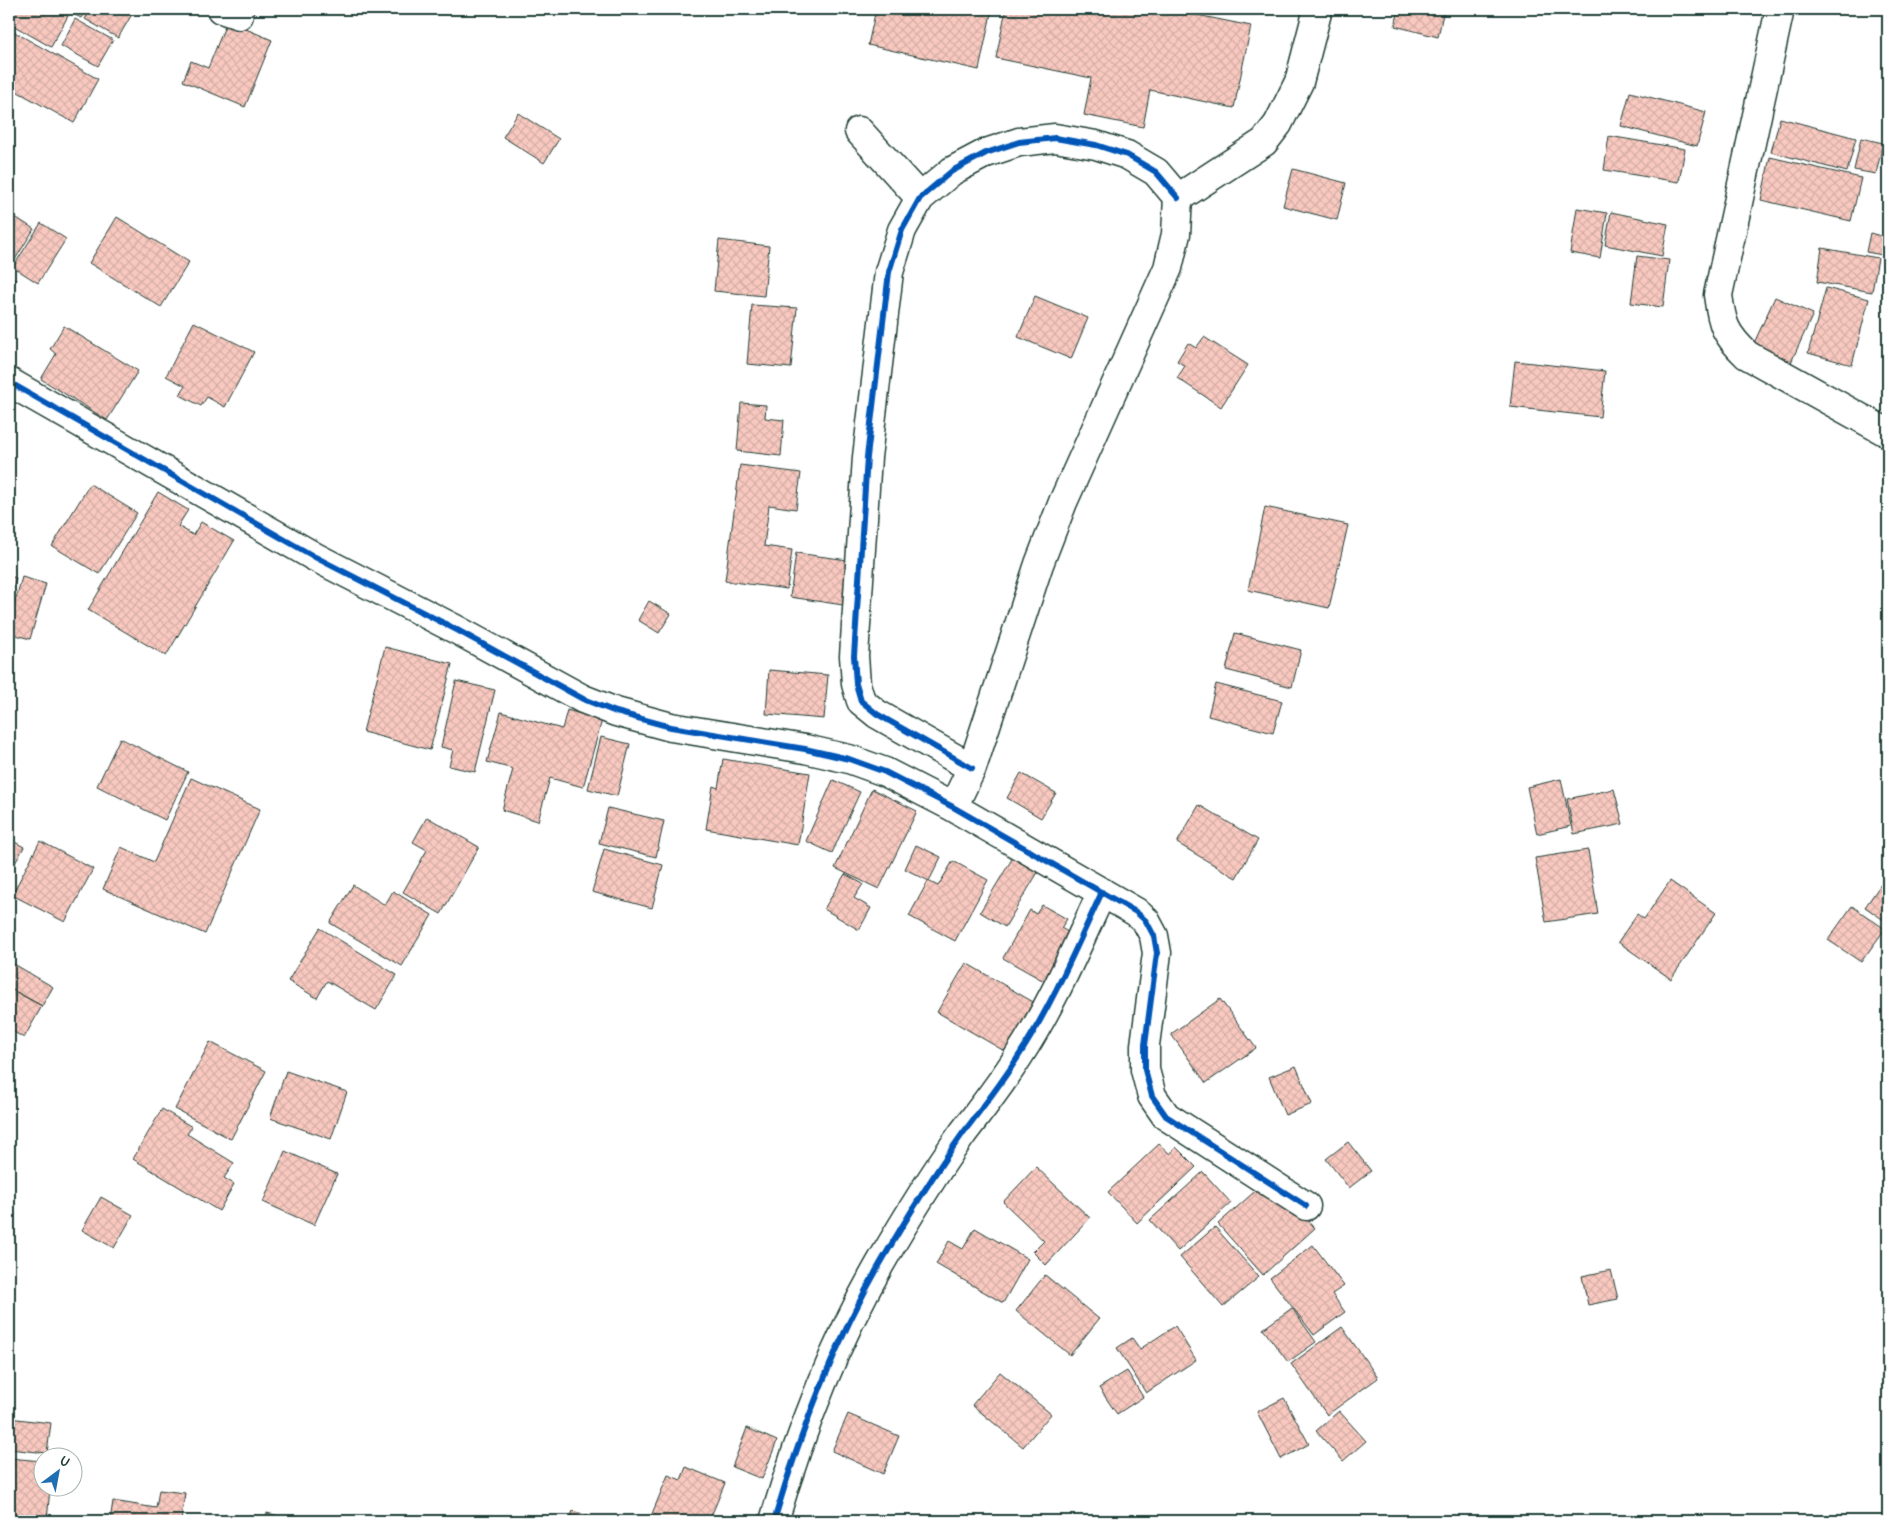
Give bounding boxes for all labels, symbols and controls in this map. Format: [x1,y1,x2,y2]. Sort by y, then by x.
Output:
north arrow [32,1448,82,1498]
text: U [57,1450,74,1471]

